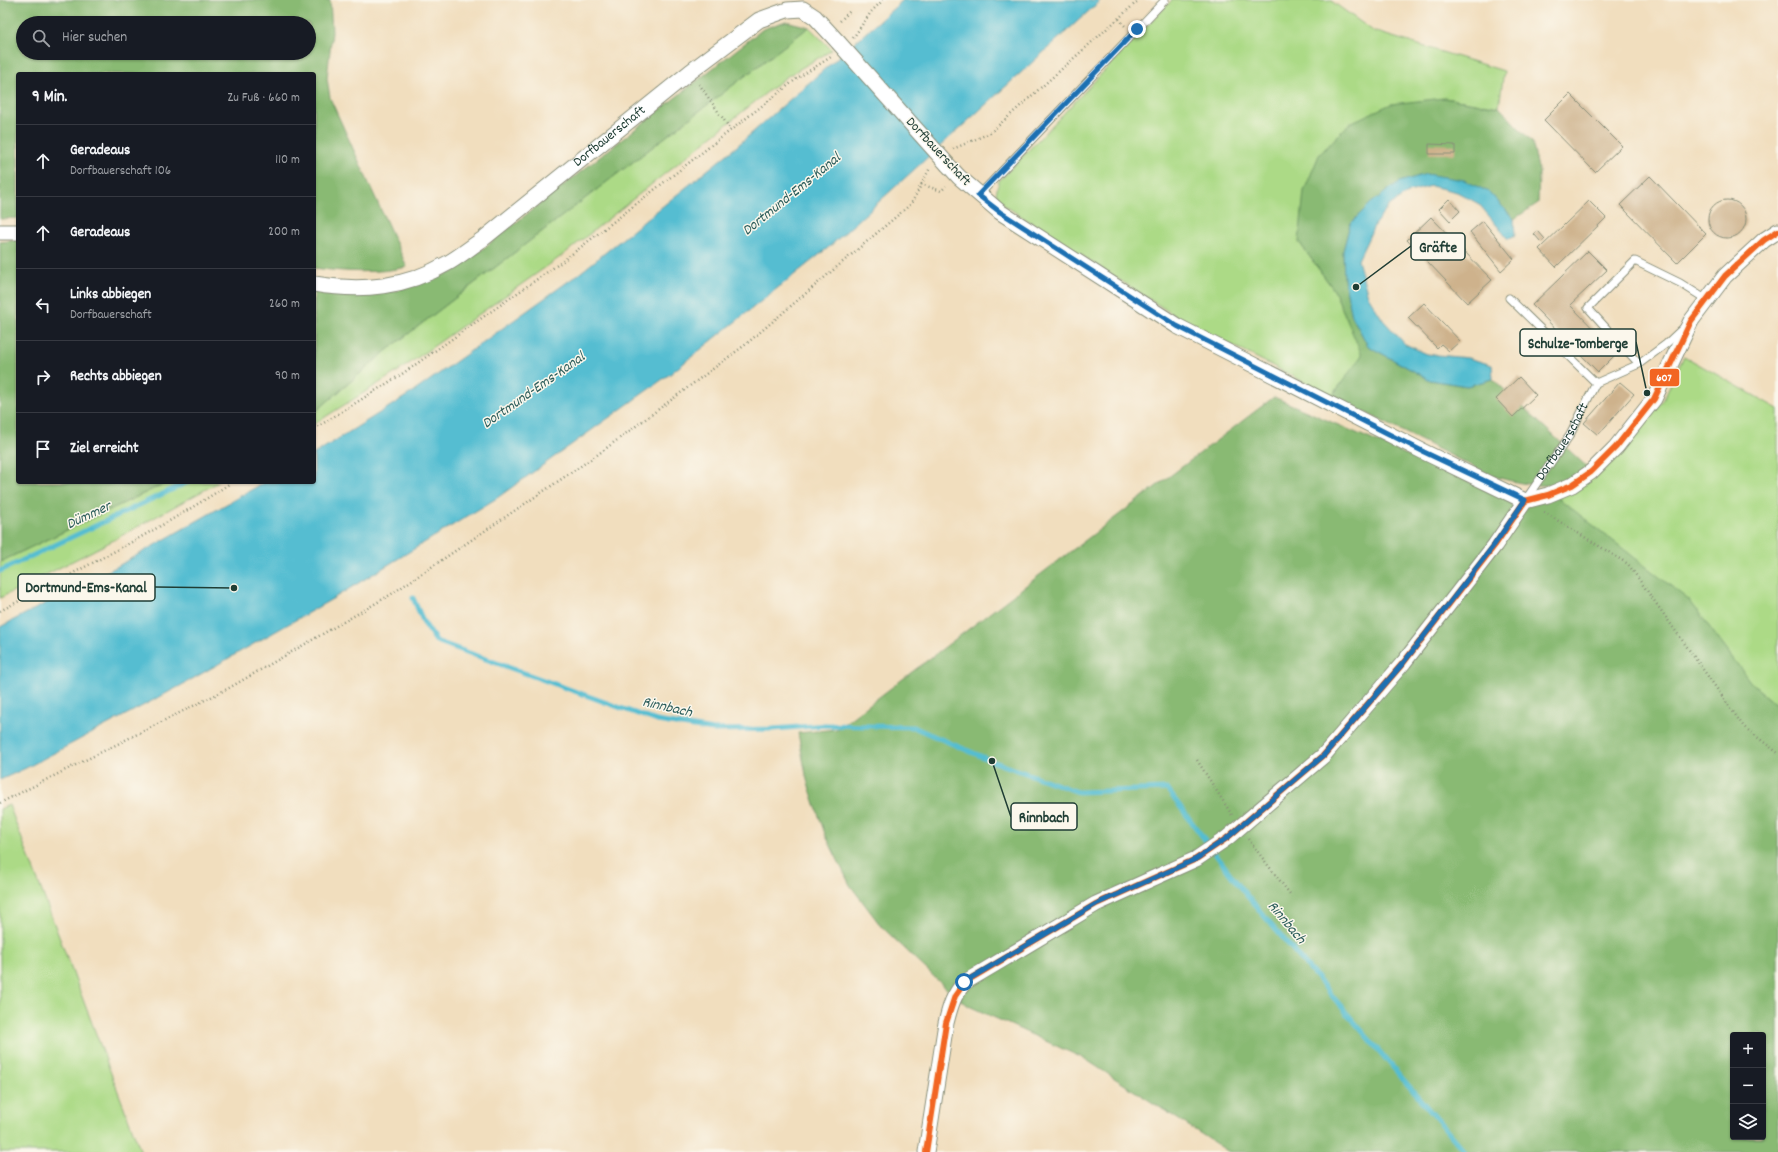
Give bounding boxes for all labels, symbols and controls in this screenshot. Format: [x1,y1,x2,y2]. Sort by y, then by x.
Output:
search box [16,16,316,60]
route end [1128,20,1146,38]
icon: search [30,27,52,49]
text: Hier suchen [62,27,127,49]
text: 9 Min. [32,86,67,110]
text: Zu Fuß · 660 m [227,89,300,108]
street label: Dorfbauerschaft [569,101,650,172]
street label: Dorfbauerschaft [901,113,975,191]
text: Geradeaus [70,140,130,162]
water label: Dortmund-Ems-Kanal [738,147,847,242]
icon: ahead [32,150,54,172]
text: 110 m [275,151,300,170]
text: Dorfbauerschaft 106 [70,162,171,181]
icon: ahead [32,222,54,244]
text: Geradeaus [70,222,130,244]
text: 200 m [268,223,300,242]
callout: Gräfte [1411,233,1465,260]
text: Gräfte [1419,238,1457,260]
text: Links abbiegen [70,284,151,306]
icon: left [32,294,54,316]
text: 260 m [269,295,300,314]
text: Dorfbauerschaft [70,306,152,325]
callout: Schulze-Tomberge [1520,329,1636,356]
text: Schulze-Tomberge [1528,334,1629,356]
water label: Dortmund-Ems-Kanal [478,346,591,435]
icon: right [32,366,54,388]
text: Rechts abbiegen [70,366,162,388]
text: 90 m [275,367,300,386]
line badge: 607 [1649,368,1680,387]
text: 607 [1656,371,1673,387]
street label: Dorfbauerschaft [1531,400,1594,485]
icon: arrive [32,438,54,460]
text: Ziel erreicht [70,438,138,460]
water label: Dümmer [63,495,116,536]
callout: Dortmund-Ems-Kanal [18,574,155,601]
text: Dortmund-Ems-Kanal [25,578,147,600]
water label: Rinnbach [640,692,695,725]
callout: Rinnbach [1011,803,1077,830]
text: Rinnbach [1019,808,1069,830]
water label: Rinnbach [1261,897,1311,950]
route start [955,973,973,991]
map controls [1730,1032,1766,1140]
button: + [1730,1032,1766,1068]
button: − [1730,1068,1766,1104]
button: layers [1730,1104,1766,1140]

